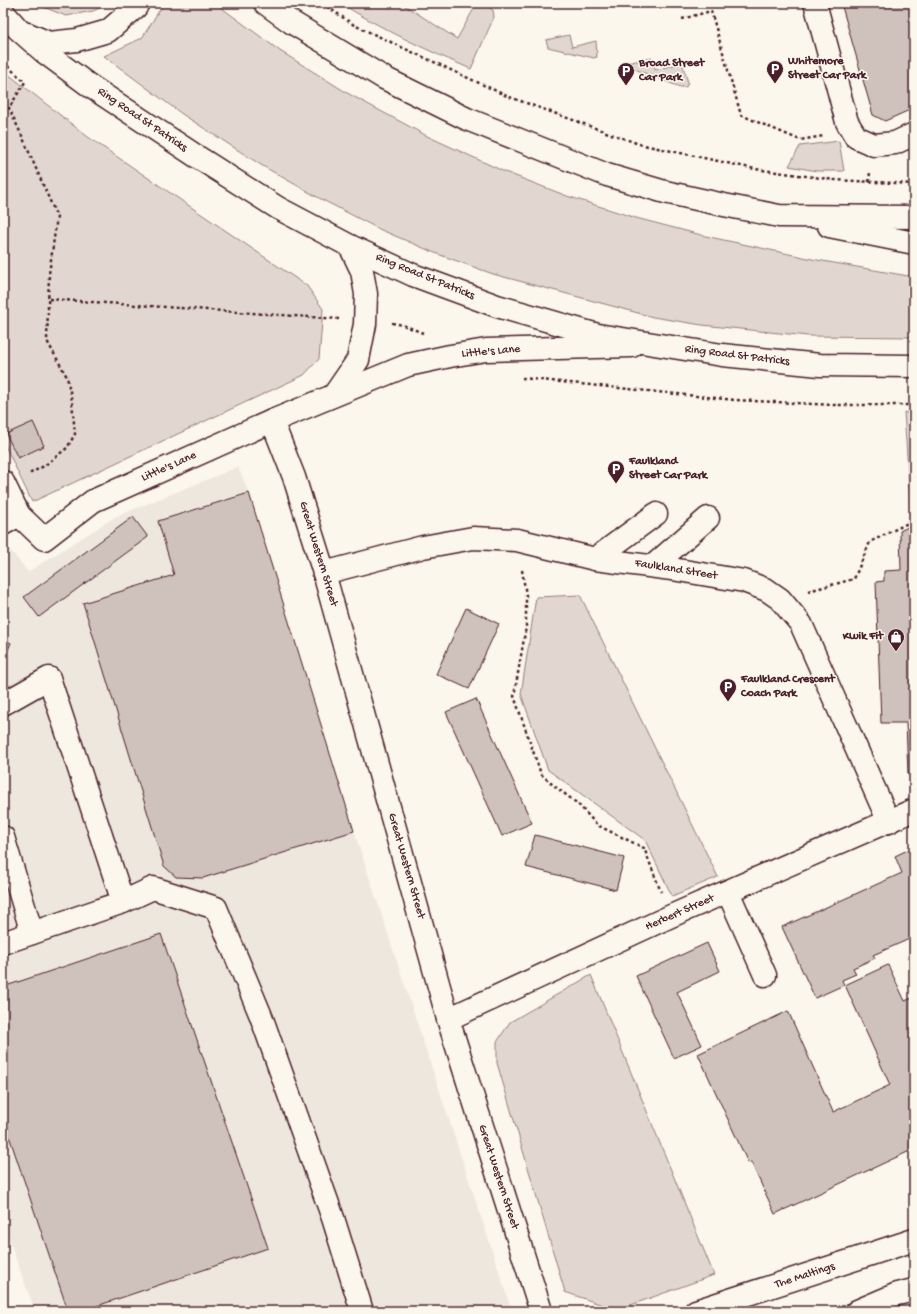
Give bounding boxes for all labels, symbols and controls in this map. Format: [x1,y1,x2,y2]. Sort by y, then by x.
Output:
place label: Whitemore Street Car Park [787,55,868,83]
place label: Broad Street Car Park [638,57,705,85]
parking icon: Whitemore Street Car Park [765,59,785,84]
parking icon: Broad Street Car Park [616,61,636,86]
street label: Ring Road St Patricks [94,85,190,156]
street label: Ring Road St Patricks [373,251,477,303]
street label: Little's Lane [461,342,522,362]
street label: Ring Road St Patricks [684,343,791,369]
street label: Little's Lane [139,448,199,485]
place label: Faulkland Street Car Park [628,455,709,483]
parking icon: Faulkland Street Car Park [606,459,626,484]
street label: Great Western Street [295,500,341,609]
street label: Faulkland Street [633,556,719,584]
shop icon: Kwik Fit [886,627,906,652]
place label: Kwik Fit [842,630,884,644]
place label: Faulkland Crescent Coach Park [740,673,836,701]
parking icon: Faulkland Crescent Coach Park [718,677,738,702]
street label: Great Western Street [384,812,428,921]
street label: Herbert Street [643,891,718,934]
street label: Great Western Street [474,1123,522,1232]
street label: The Maltings [772,1260,837,1293]

